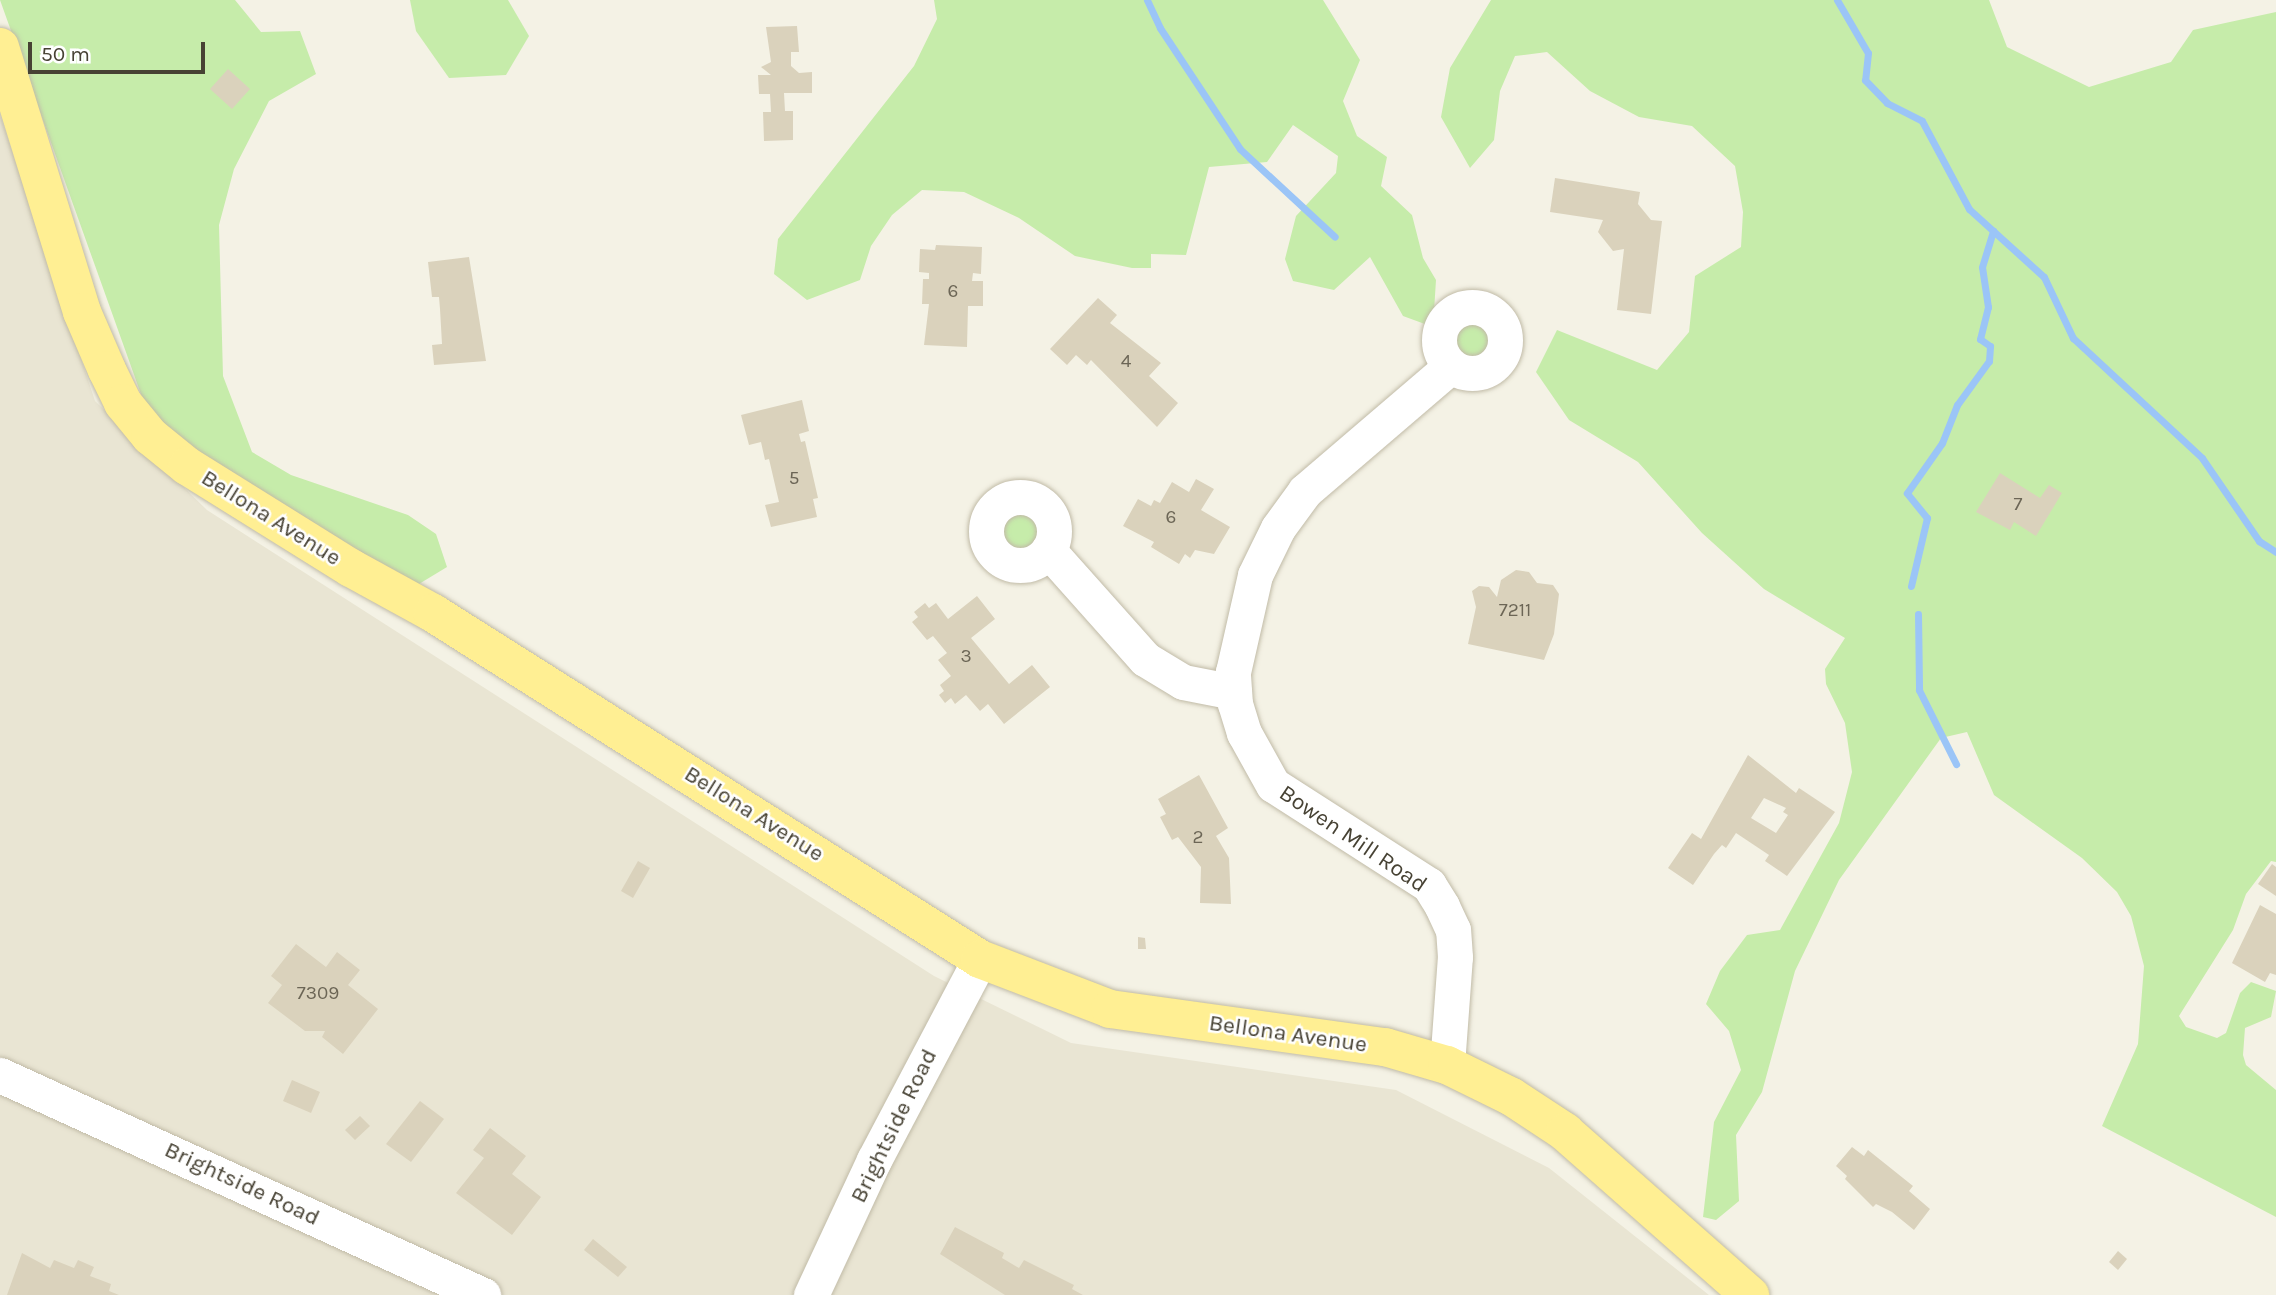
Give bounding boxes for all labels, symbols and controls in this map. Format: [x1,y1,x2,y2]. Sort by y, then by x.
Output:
scale bar [32,28,208,72]
text: 50 m [41,42,90,66]
house number: 6 [948,281,958,303]
house number: 4 [1121,351,1131,373]
street label: Bellona Avenue [196,464,346,572]
house number: 5 [789,468,799,490]
house number: 7 [2014,494,2022,516]
house number: 6 [1166,507,1176,529]
house number: 7211 [1499,600,1531,622]
house number: 3 [960,646,972,668]
street label: Bellona Avenue [679,760,829,868]
street label: Bowen Mill Road [1274,779,1432,899]
house number: 2 [1192,827,1204,849]
house number: 7309 [297,983,339,1005]
street label: Bellona Avenue [1207,1009,1369,1059]
street label: Brightside Road [845,1045,943,1207]
street label: Brightside Road [160,1136,324,1232]

